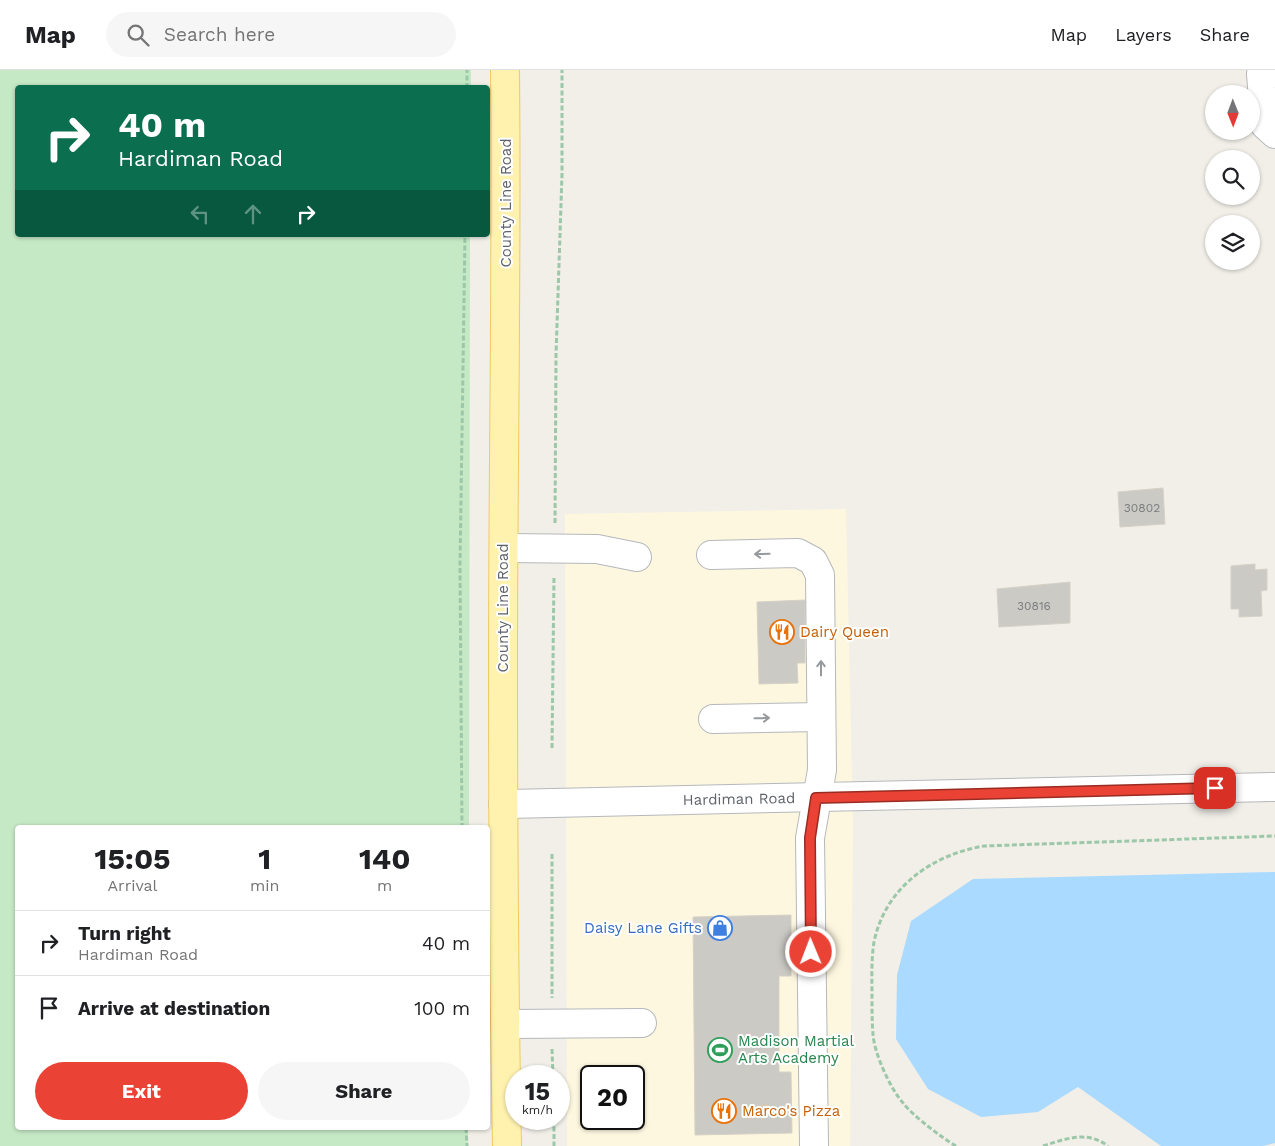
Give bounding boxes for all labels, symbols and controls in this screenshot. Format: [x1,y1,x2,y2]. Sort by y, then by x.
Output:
search box [106,12,456,57]
text: Map [25,21,76,49]
icon: search [124,21,152,49]
text: Search here [164,23,275,46]
text: Map [1050,24,1087,45]
text: Layers [1115,24,1172,45]
text: Share [1200,24,1250,45]
north arrow [1205,85,1260,140]
map controls [1205,85,1260,270]
text: 40 m [118,104,206,146]
icon: right [35,105,100,170]
street label: County Line Road [497,138,515,268]
text: Hardiman Road [118,146,283,171]
button: search [1205,150,1260,205]
icon: left [186,200,214,228]
icon: ahead [239,200,267,228]
icon: right [292,200,320,228]
button: layers [1205,215,1260,270]
house number: 30802 [1124,501,1160,515]
street label: County Line Road [494,543,512,673]
one-way arrow [754,549,770,559]
house number: 30816 [1017,599,1051,613]
restaurant icon: Dairy Queen [769,619,795,645]
place label: Dairy Queen [800,623,889,641]
one-way arrow [816,661,826,677]
one-way arrow [754,713,770,723]
pin [1194,767,1236,809]
icon: arrive [1201,774,1229,802]
street label: Hardiman Road [683,789,795,809]
text: 15:05 [94,841,171,876]
text: 1 [258,841,271,876]
text: 140 [359,841,411,876]
text: Arrival [108,876,157,895]
text: min [250,876,279,895]
text: m [377,876,392,895]
shop icon: Daisy Lane Gifts [707,915,733,941]
place label: Daisy Lane Gifts [584,919,702,937]
text: Turn right [78,922,171,945]
position arrow [784,925,836,977]
icon: right [35,929,63,957]
text: 40 m [422,932,470,955]
text: Hardiman Road [78,945,198,964]
icon: arrive [35,994,63,1022]
text: Arrive at destination [78,997,270,1020]
text: 100 m [414,997,470,1020]
place label: Madison Martial Arts Academy [738,1032,855,1067]
sports icon: Madison Martial Arts Academy [707,1037,733,1063]
button: Exit [35,1062,248,1120]
button: Share [258,1062,470,1120]
speed limit sign: 20 [580,1065,645,1130]
text: 15 [525,1077,550,1106]
restaurant icon: Marco's Pizza [711,1098,737,1124]
place label: Marco's Pizza [742,1102,841,1120]
text: km/h [522,1103,553,1117]

